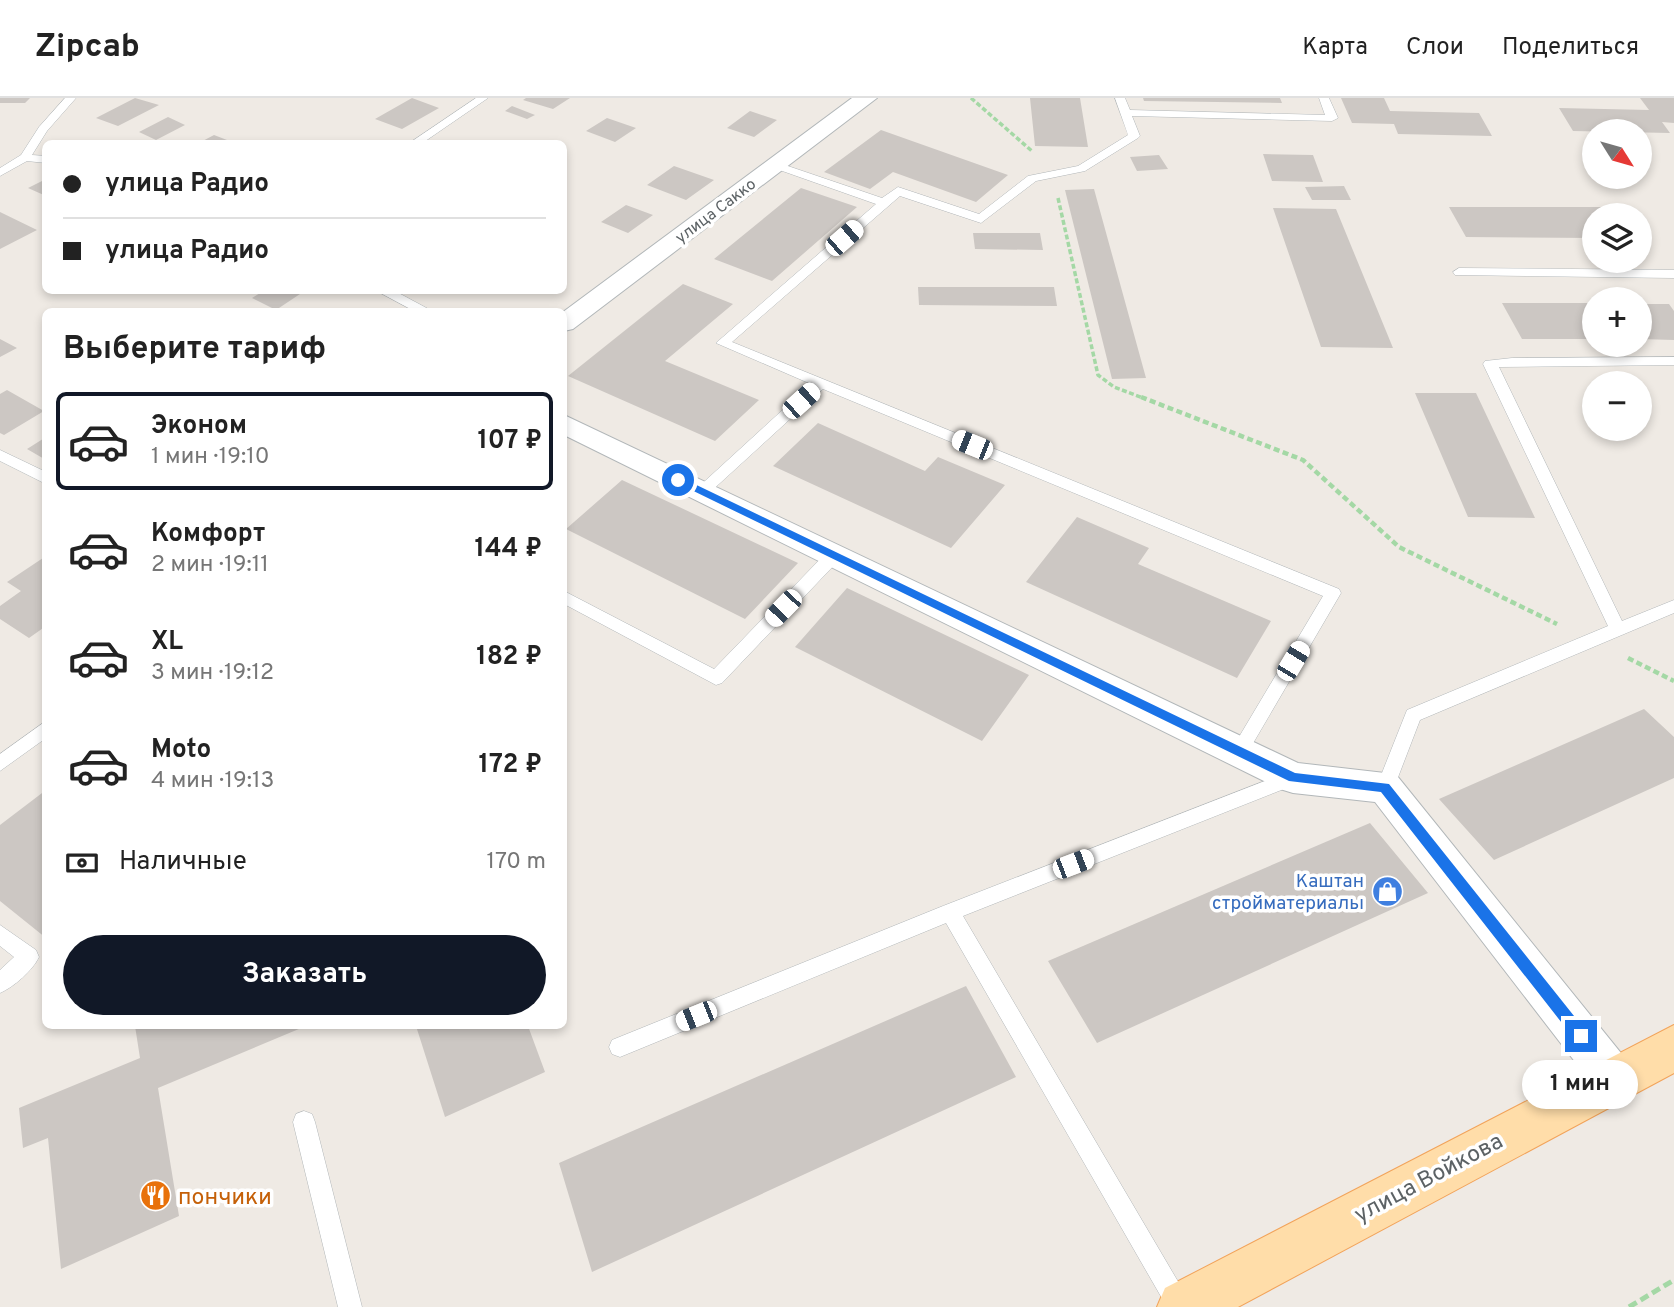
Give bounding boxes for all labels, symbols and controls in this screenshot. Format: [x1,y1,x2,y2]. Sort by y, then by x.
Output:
text: Zipcab [35,27,140,69]
text: Карта [1302,33,1368,63]
text: Слои [1406,33,1464,63]
text: Поделиться [1502,33,1639,63]
north arrow [1582,119,1652,189]
map controls [1582,119,1652,441]
text: улица Радио [105,168,269,201]
street label: улица Сакко [672,175,761,248]
button: layers [1582,203,1652,273]
car [822,216,867,260]
text: улица Радио [105,235,269,268]
button: + [1582,287,1652,357]
text: Выберите тариф [63,330,326,370]
button: − [1582,371,1652,441]
car [779,379,824,423]
icon: car [67,410,130,473]
text: Эконом [151,410,247,443]
text: 107 ₽ [477,425,542,458]
car [949,427,996,463]
text: 1 мин · 19:10 [151,443,270,472]
route start [662,464,694,496]
icon: car [67,518,130,581]
text: Комфорт [151,518,265,551]
text: 144 ₽ [475,533,542,566]
text: 2 мин · 19:11 [151,551,269,580]
car [761,586,806,630]
icon: car [67,626,130,689]
text: XL [151,626,183,659]
car [1274,638,1313,684]
text: 182 ₽ [476,641,542,674]
text: 3 мин · 19:12 [151,659,274,688]
icon: car [67,734,130,797]
text: Moto [151,734,211,767]
text: 172 ₽ [479,749,542,782]
text: 4 мин · 19:13 [151,767,274,796]
icon: cash [63,844,101,882]
text: Наличные [119,846,247,879]
car [1050,847,1097,881]
text: 170 m [487,848,546,877]
place label: Каштан стройматериалы [1212,870,1364,916]
shop icon: Каштан стройматериалы [1370,874,1404,908]
button: Заказать [63,935,546,1015]
car [673,998,720,1034]
route end [1565,1020,1597,1052]
callout: 1 мин [1523,1060,1639,1110]
text: 1 мин [1550,1070,1610,1099]
street label: улица Войкова [1350,1128,1509,1231]
restaurant icon: пончики [138,1179,172,1213]
place label: пончики [178,1184,272,1213]

